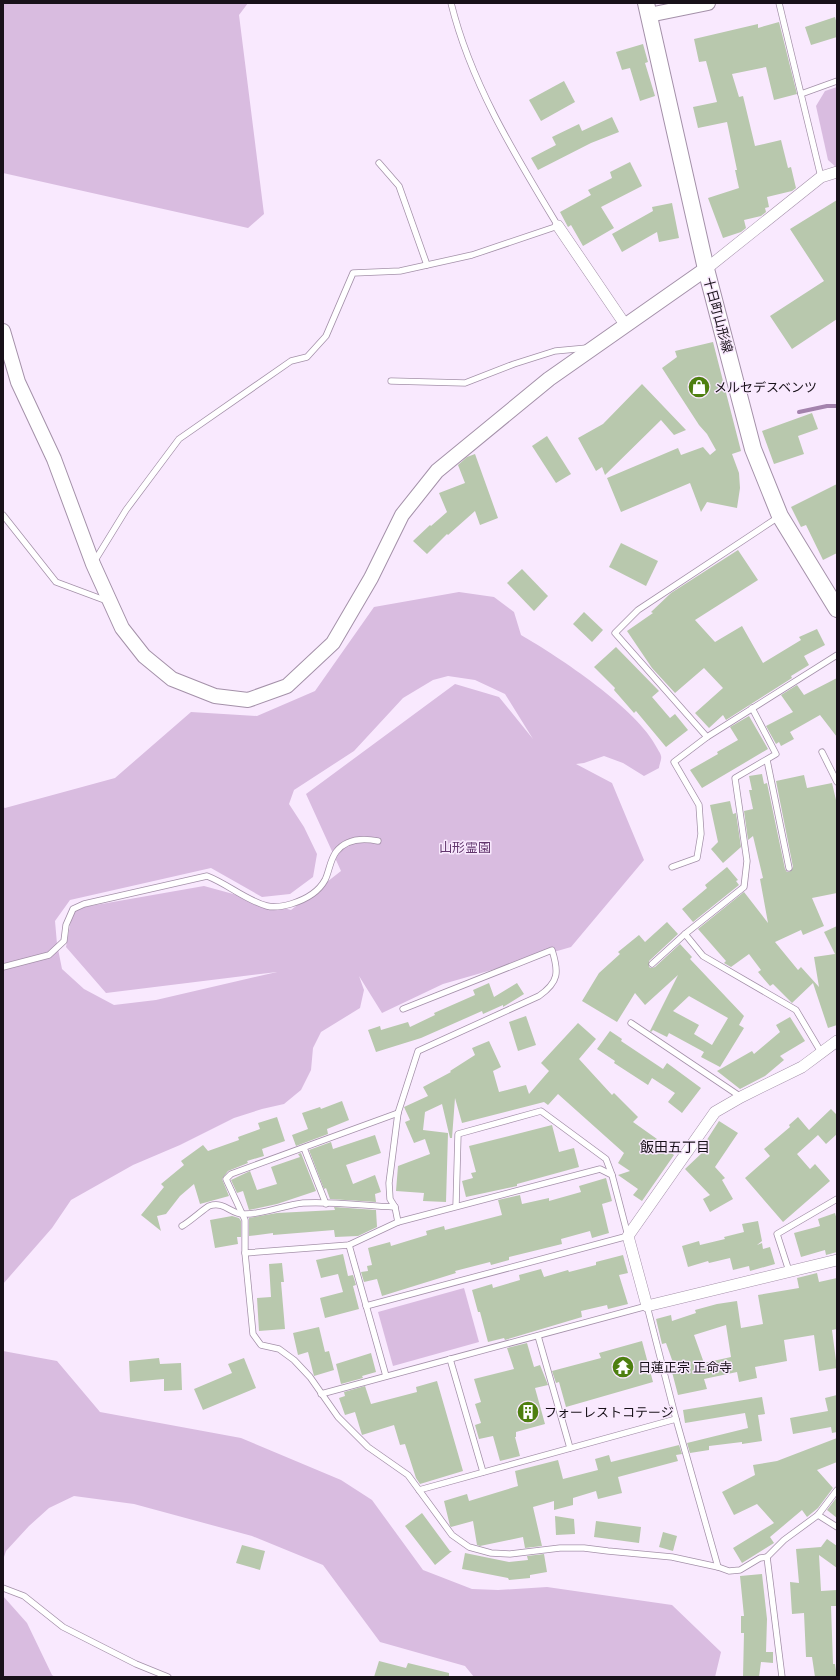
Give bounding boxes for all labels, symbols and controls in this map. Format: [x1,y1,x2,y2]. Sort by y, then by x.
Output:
street label: 十日町山形線 [701,275,735,355]
shop icon: メルセデスベンツ [686,374,712,400]
place label: メルセデスベンツ [714,380,817,395]
park label: 山形霊園 [439,840,491,855]
district label: 飯田五丁目 [640,1139,710,1156]
temple icon: 日蓮正宗 正命寺 [610,1354,636,1380]
place label: 日蓮正宗 正命寺 [638,1360,732,1375]
building icon: フォーレストコテージ [515,1399,541,1425]
place label: フォーレストコテージ [544,1405,674,1420]

